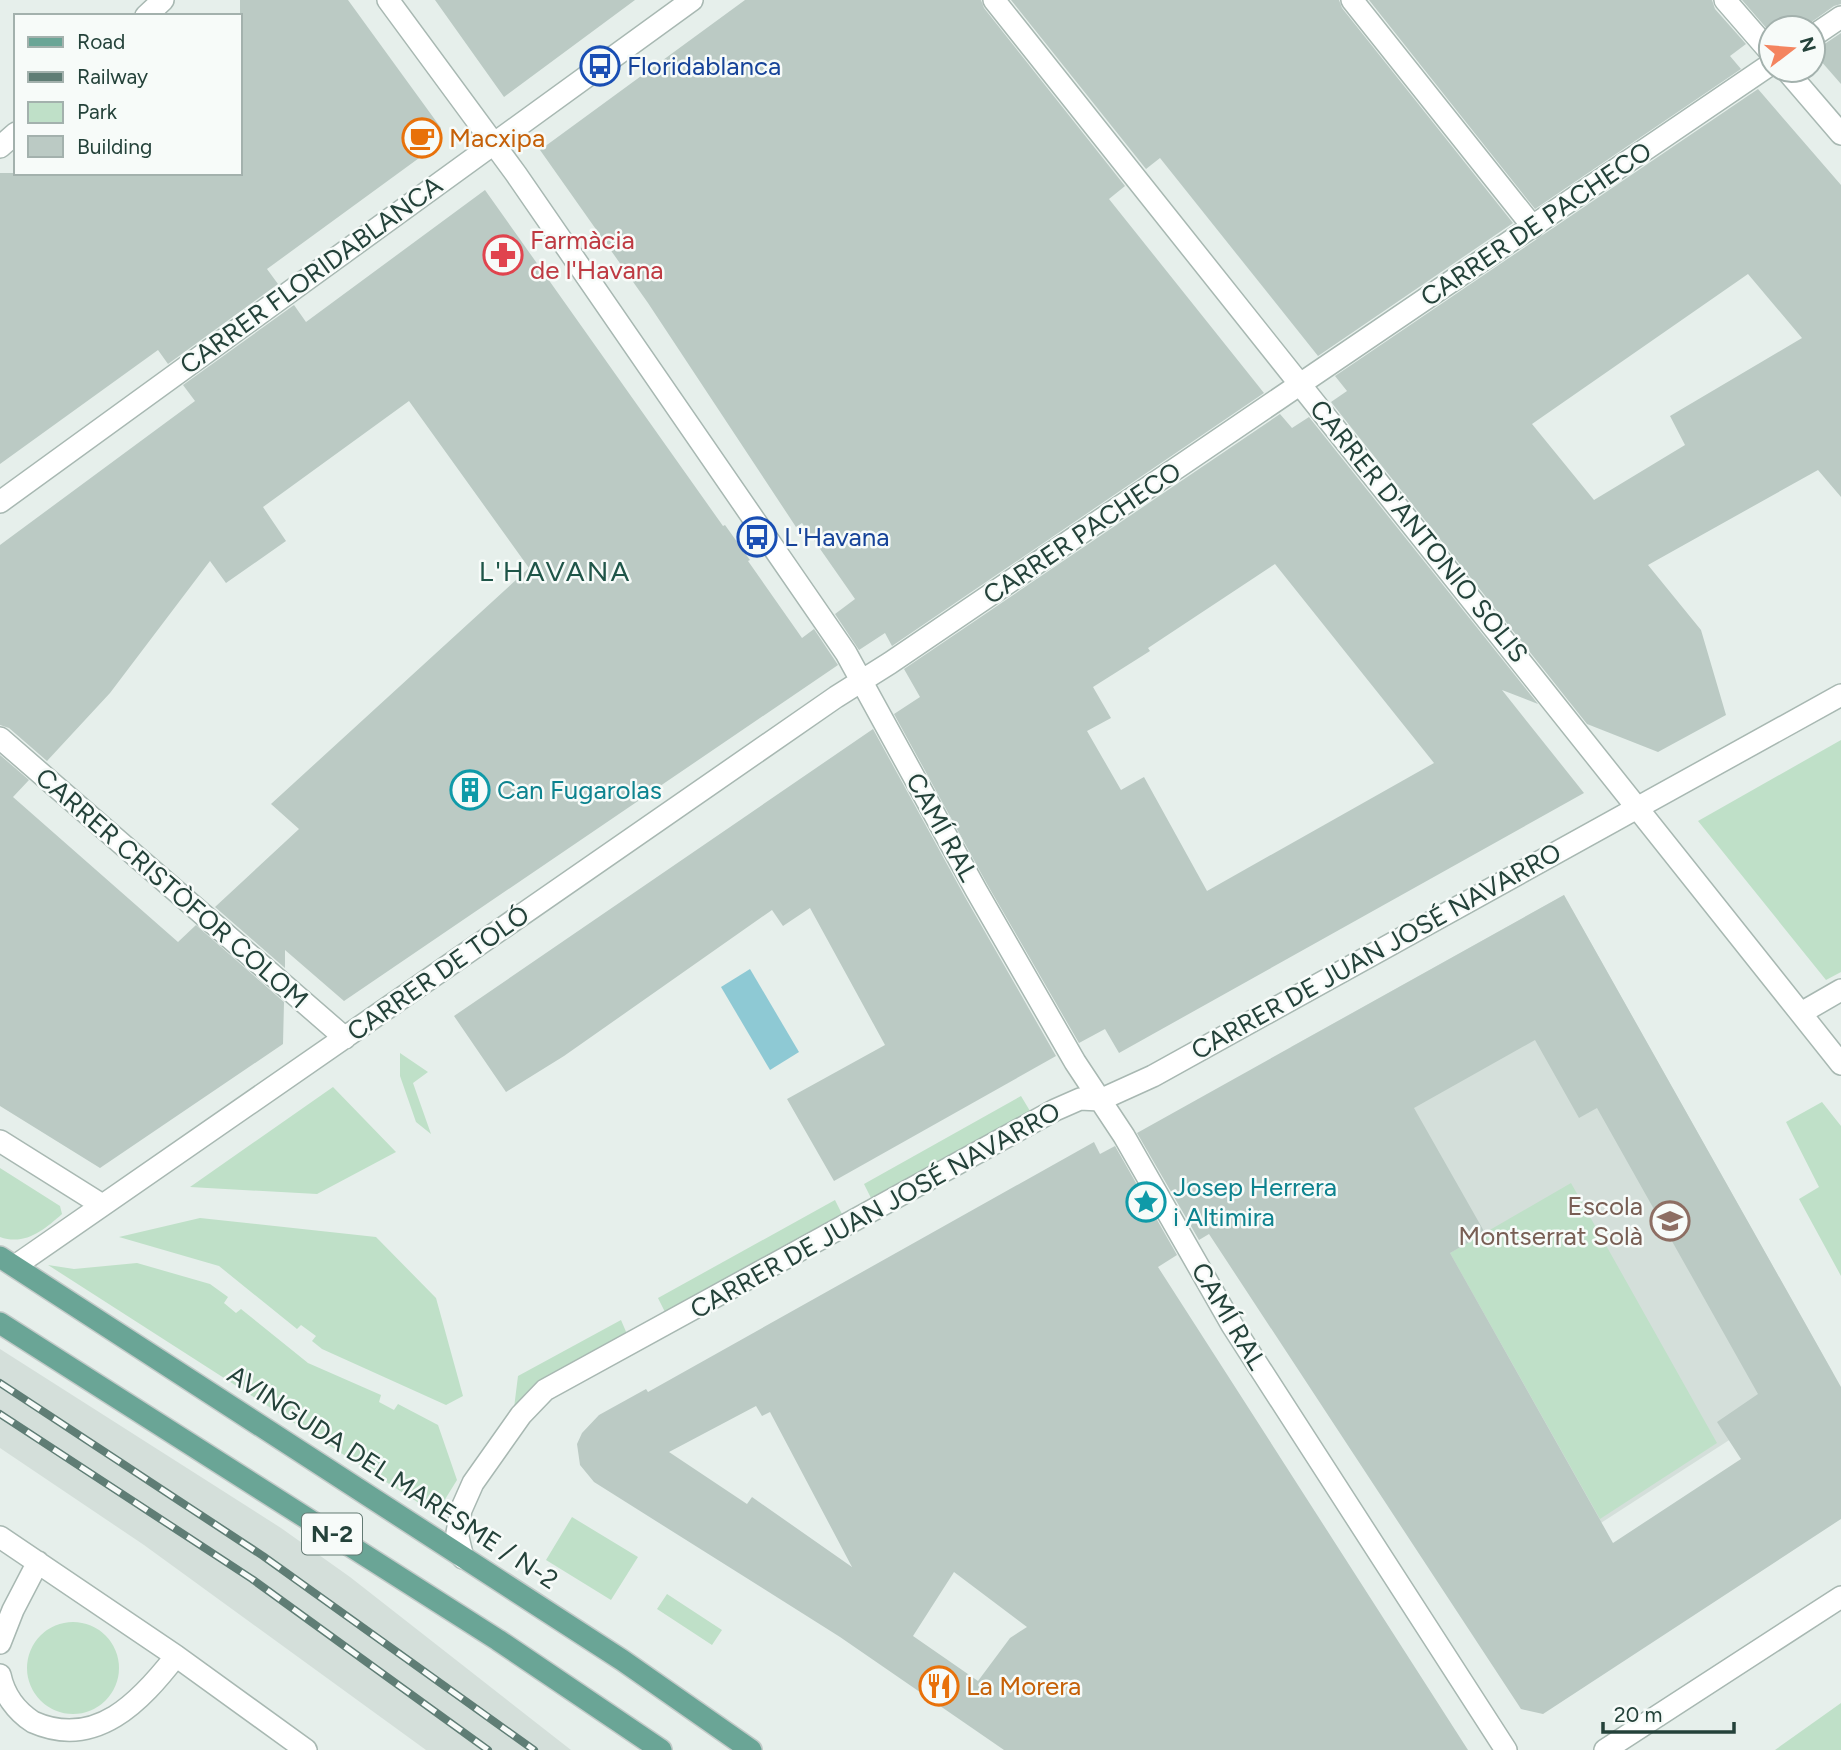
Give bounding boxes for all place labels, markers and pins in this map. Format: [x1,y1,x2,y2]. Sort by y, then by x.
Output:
bus stop icon: Floridablanca [579,45,621,87]
place label: Floridablanca [627,50,781,82]
cafe icon: Macxipa [401,117,443,159]
place label: Macxipa [449,122,545,154]
place label: Farmàcia de l'Havana [530,224,664,286]
pharmacy icon: Farmàcia de l'Havana [482,234,524,276]
bus stop icon: L'Havana [736,516,778,558]
place label: L'Havana [784,521,890,553]
building icon: Can Fugarolas [449,769,491,811]
place label: Can Fugarolas [497,774,662,806]
place label: Josep Herrera i Altimira [1173,1171,1337,1233]
place icon: Josep Herrera i Altimira [1125,1181,1167,1223]
place label: Escola Montserrat Solà [1458,1190,1643,1252]
school or university icon: Escola Montserrat Solà [1649,1200,1691,1242]
restaurant icon: La Morera [918,1665,960,1707]
place label: La Morera [966,1670,1081,1702]

